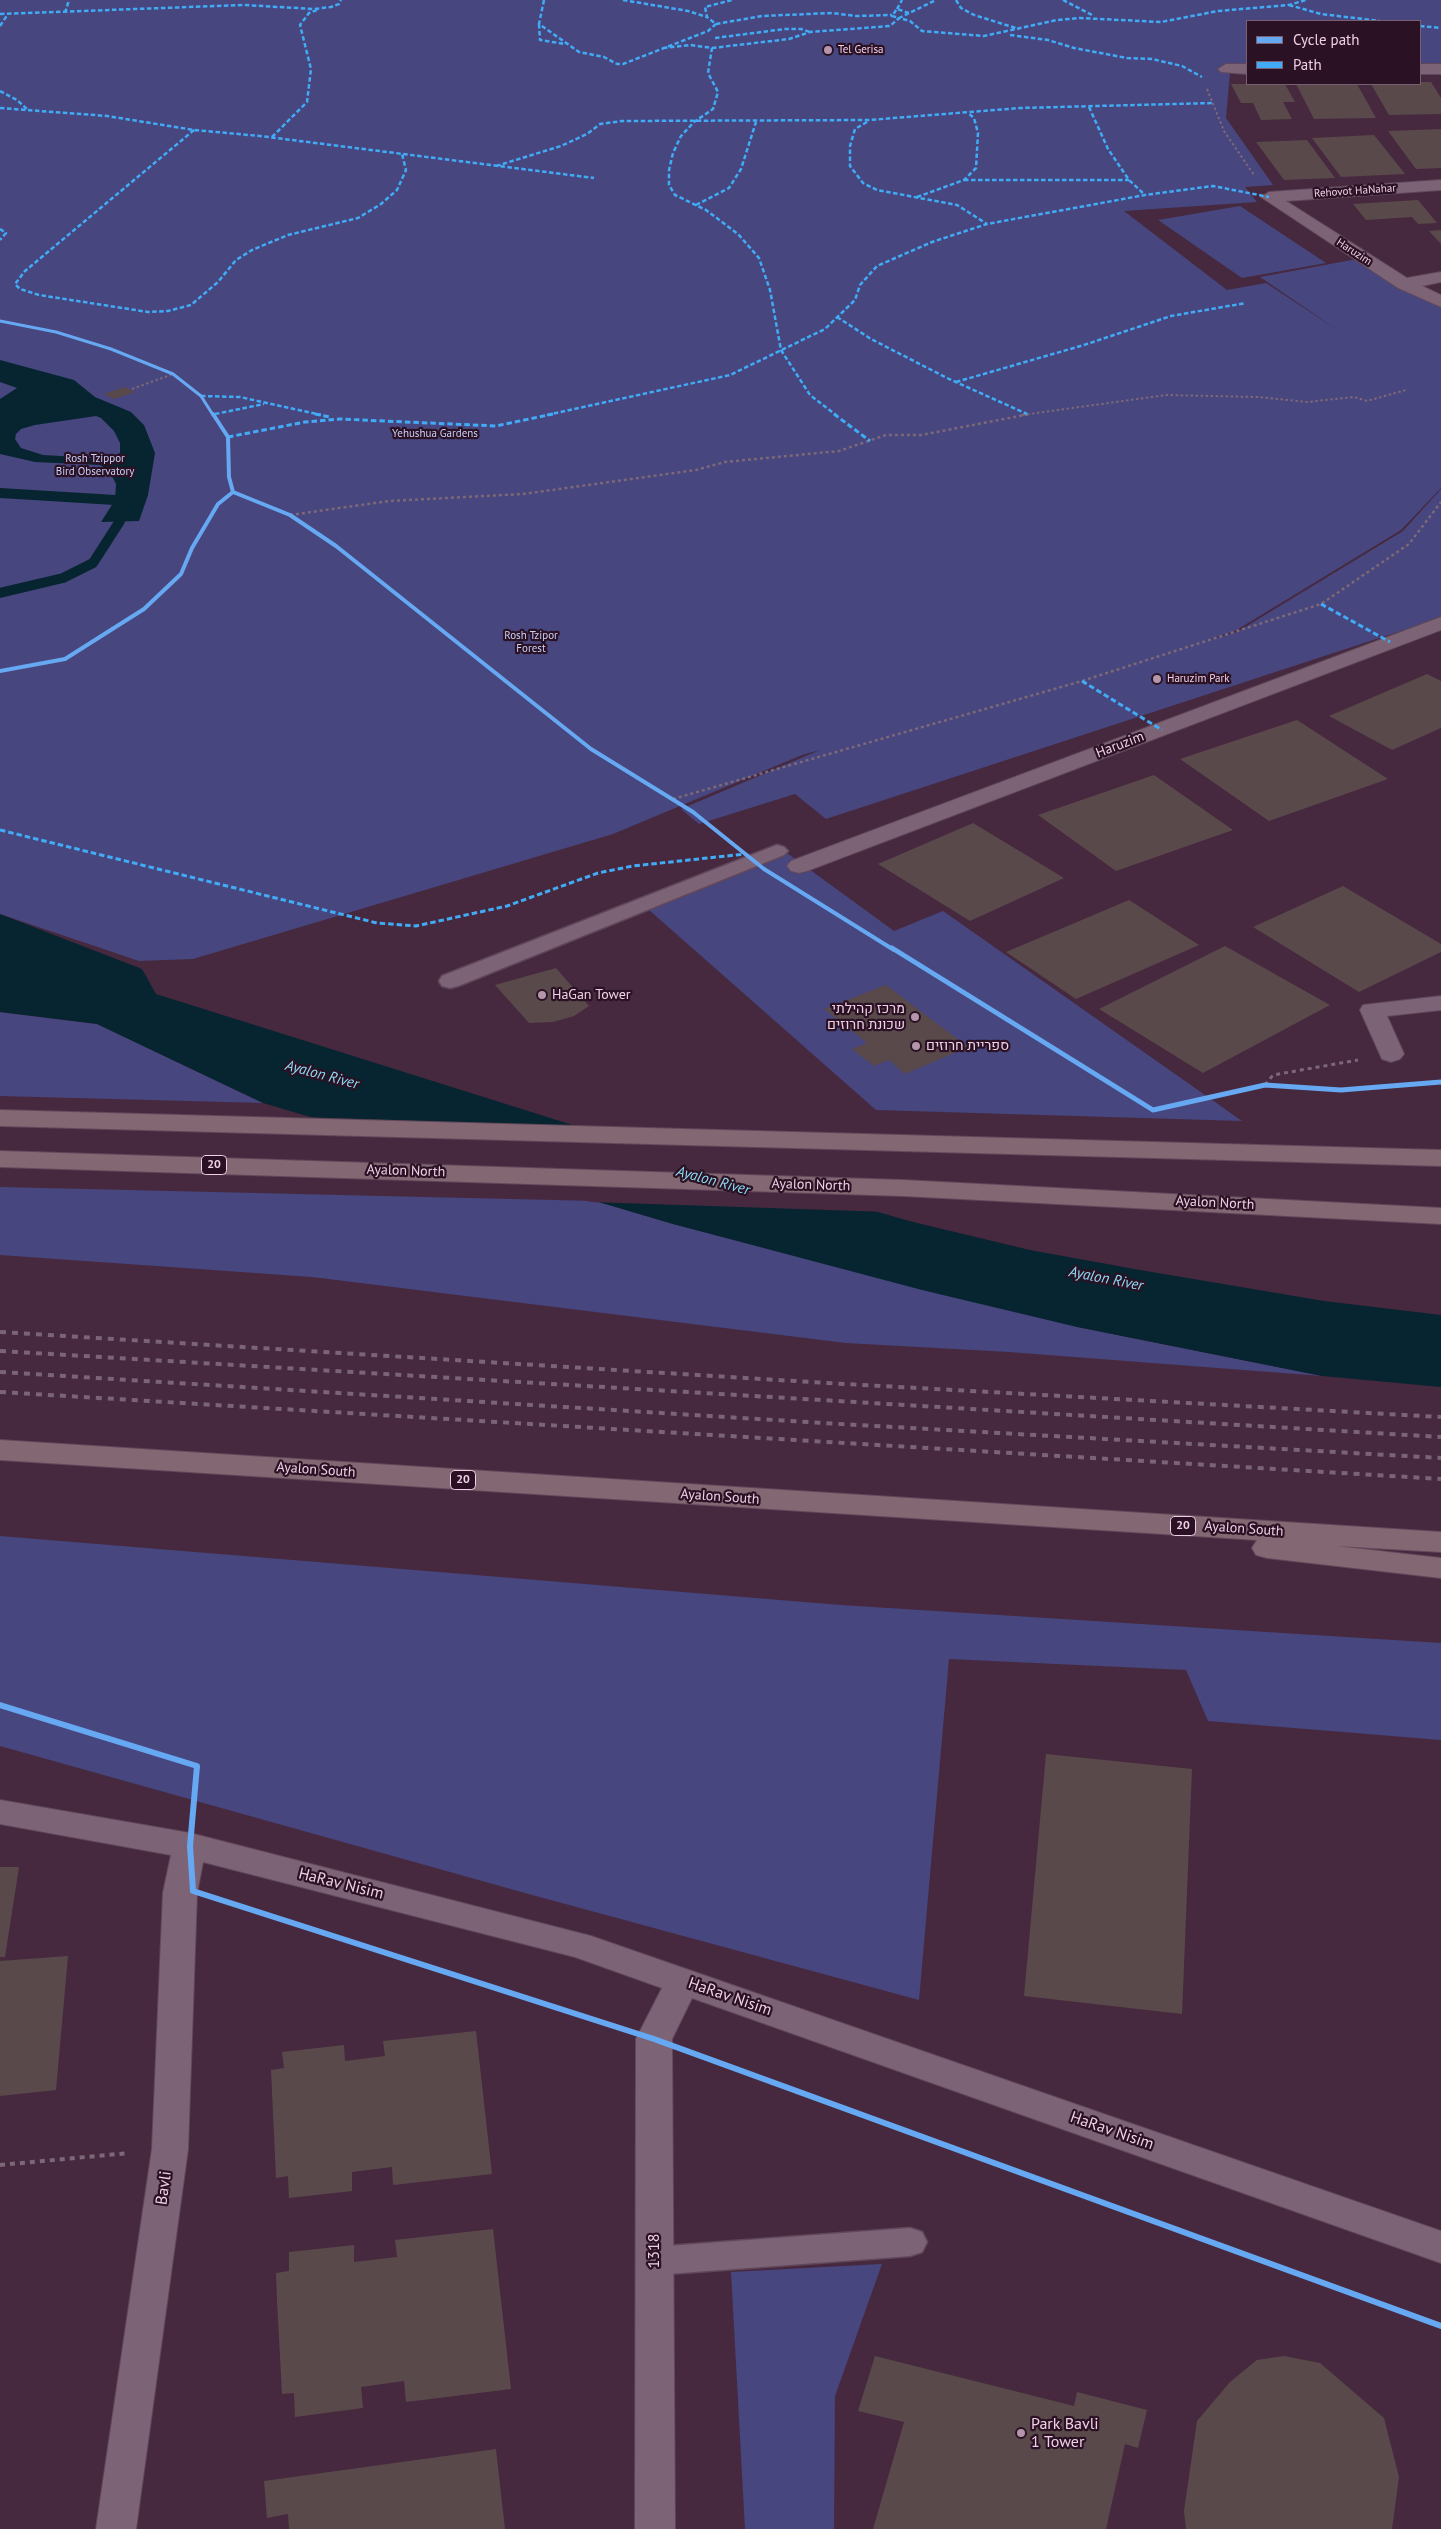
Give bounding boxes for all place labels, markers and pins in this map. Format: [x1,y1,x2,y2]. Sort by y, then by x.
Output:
place label: Tel Gerisa [838,43,884,57]
marker: Tel Gerisa [822,44,834,56]
place label: Haruzim Park [1167,672,1229,686]
marker: Haruzim Park [1151,673,1163,685]
place label: HaGan Tower [552,987,631,1003]
marker: HaGan Tower [536,989,548,1001]
place label: מרכז קהילתי שכונת חרוזים [827,1001,905,1034]
marker: מרכז קהילתי שכונת חרוזים [909,1011,921,1023]
place label: ספריית חרוזים [926,1038,1009,1054]
marker: ספריית חרוזים [910,1040,922,1052]
place label: Park Bavli 1 Tower [1031,2414,1099,2452]
marker: Park Bavli 1 Tower [1015,2427,1027,2439]

